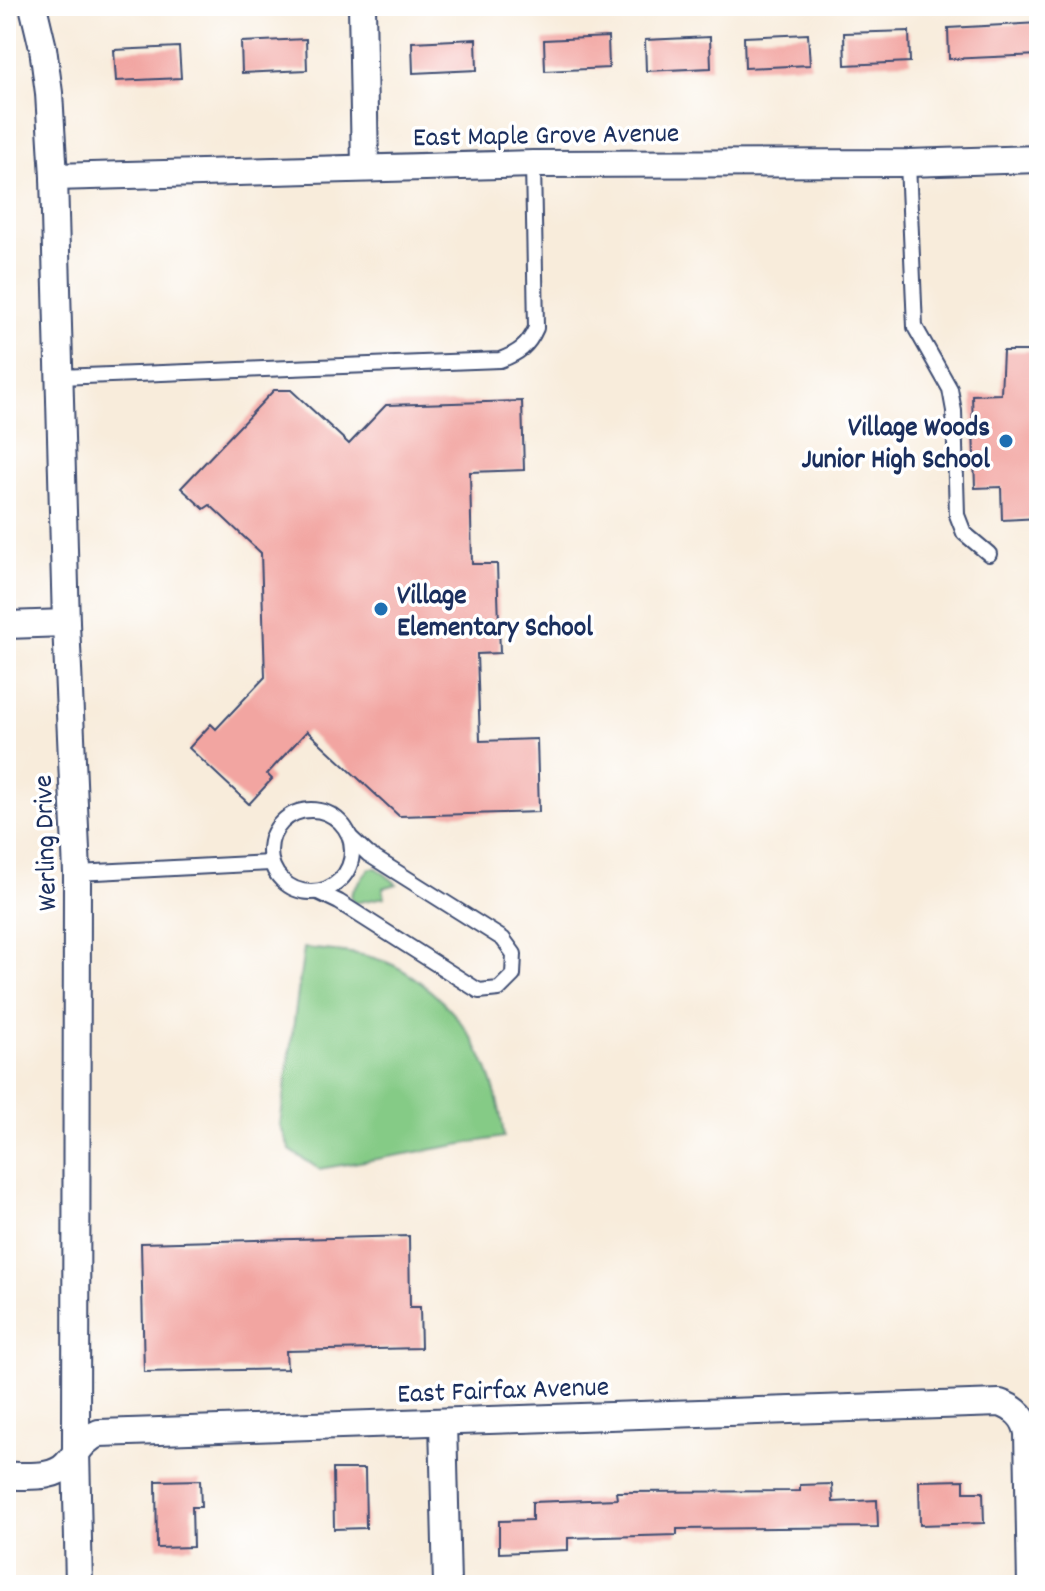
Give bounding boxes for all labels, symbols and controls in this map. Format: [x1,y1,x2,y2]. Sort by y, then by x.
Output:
street label: East Maple Grove Avenue [413,116,680,160]
place label: Village Woods Junior High School [801,410,990,482]
marker: Village Woods Junior High School [997,432,1015,450]
place label: Village Elementary School [397,578,593,650]
marker: Village Elementary School [372,600,390,618]
street label: Werling Drive [26,774,70,912]
street label: East Fairfax Avenue [397,1369,610,1417]

